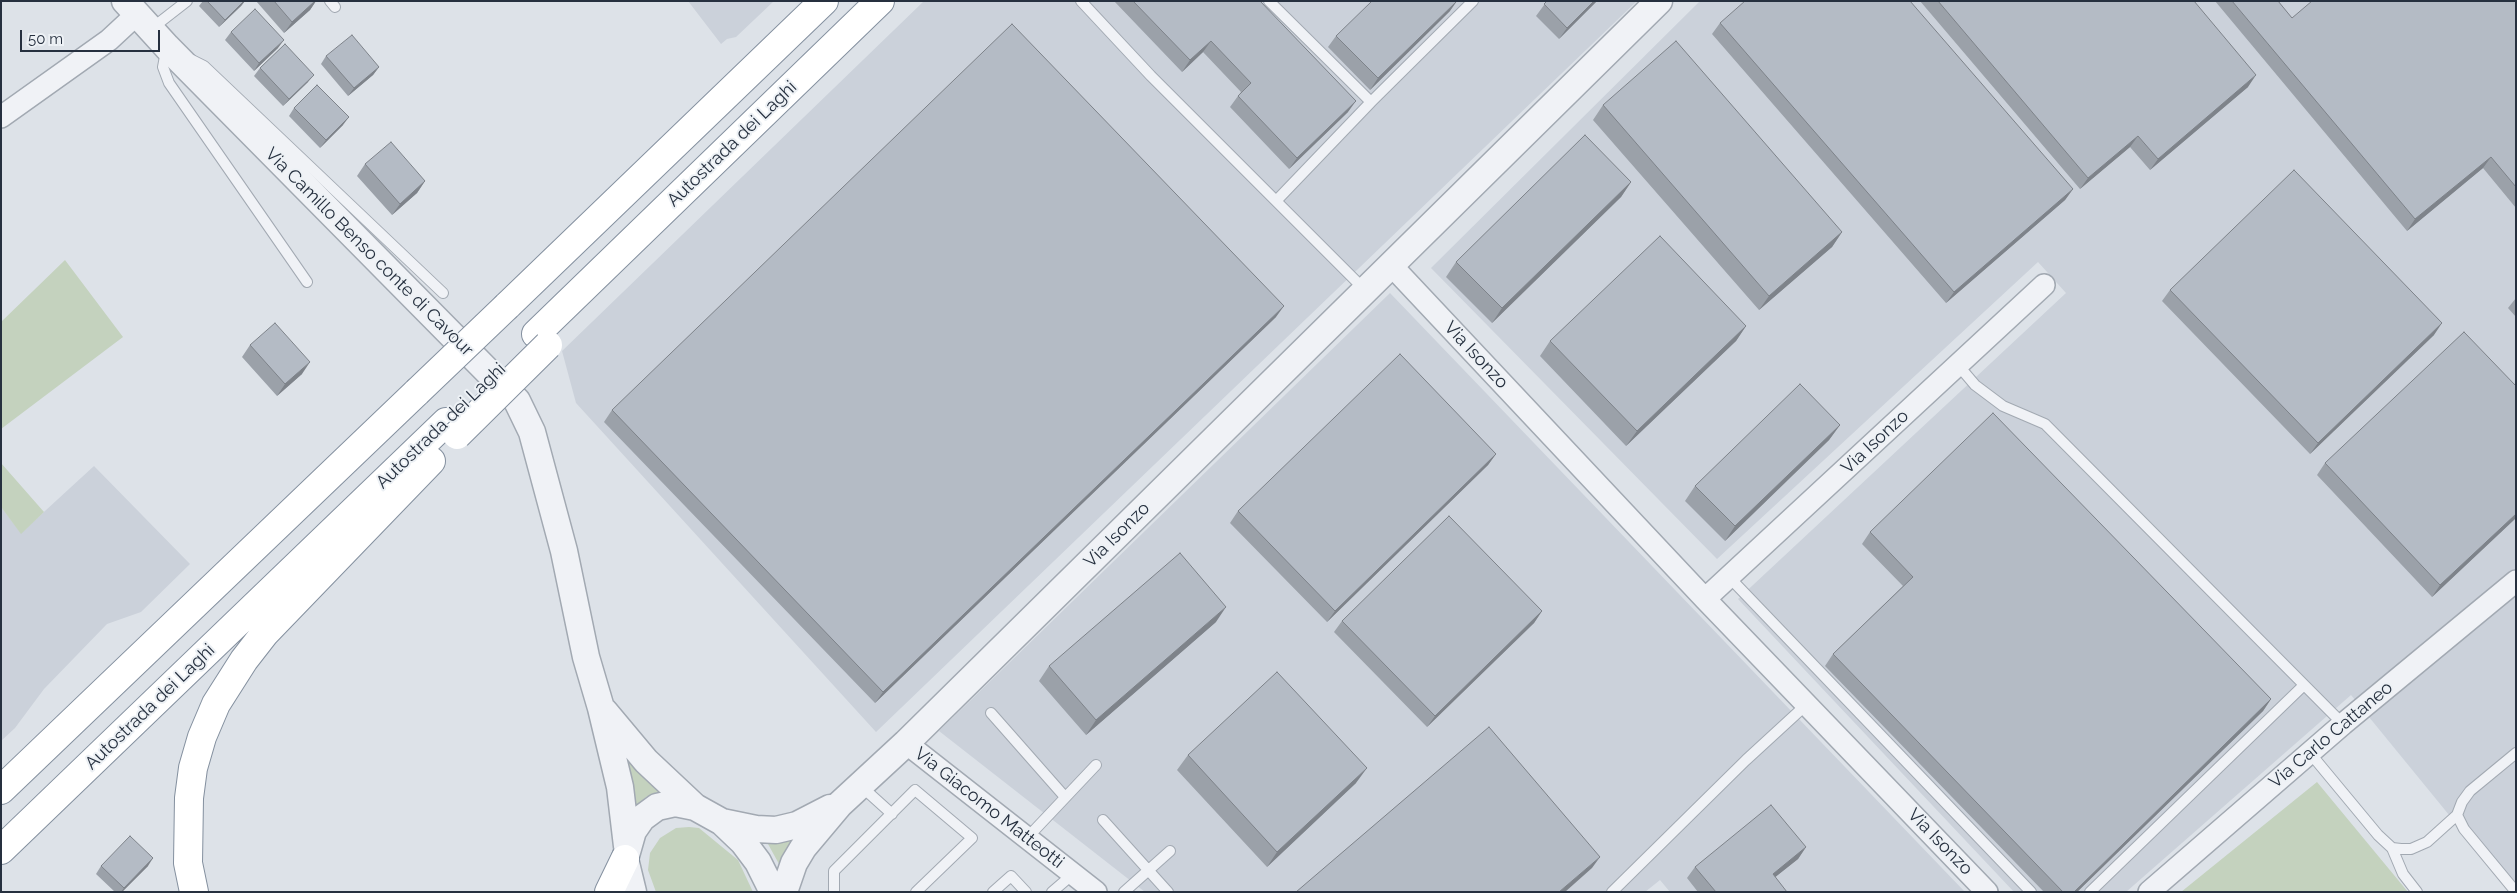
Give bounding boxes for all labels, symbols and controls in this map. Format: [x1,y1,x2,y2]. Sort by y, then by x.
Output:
scale bar [22,20,162,52]
text: 50 m [28,30,63,48]
street label: Autostrada dei Laghi [663,77,801,211]
street label: Via Camillo Benso conte di Cavour [260,143,478,361]
street label: Via Isonzo [1439,317,1513,393]
street label: Autostrada dei Laghi [372,359,510,493]
street label: Via Isonzo [1837,405,1913,479]
street label: Via Isonzo [1080,498,1154,572]
street label: Autostrada dei Laghi [81,640,219,774]
street label: Via Carlo Cattaneo [2265,677,2397,793]
street label: Via Giacomo Matteotti [910,743,1068,873]
street label: Via Isonzo [1903,804,1977,880]

